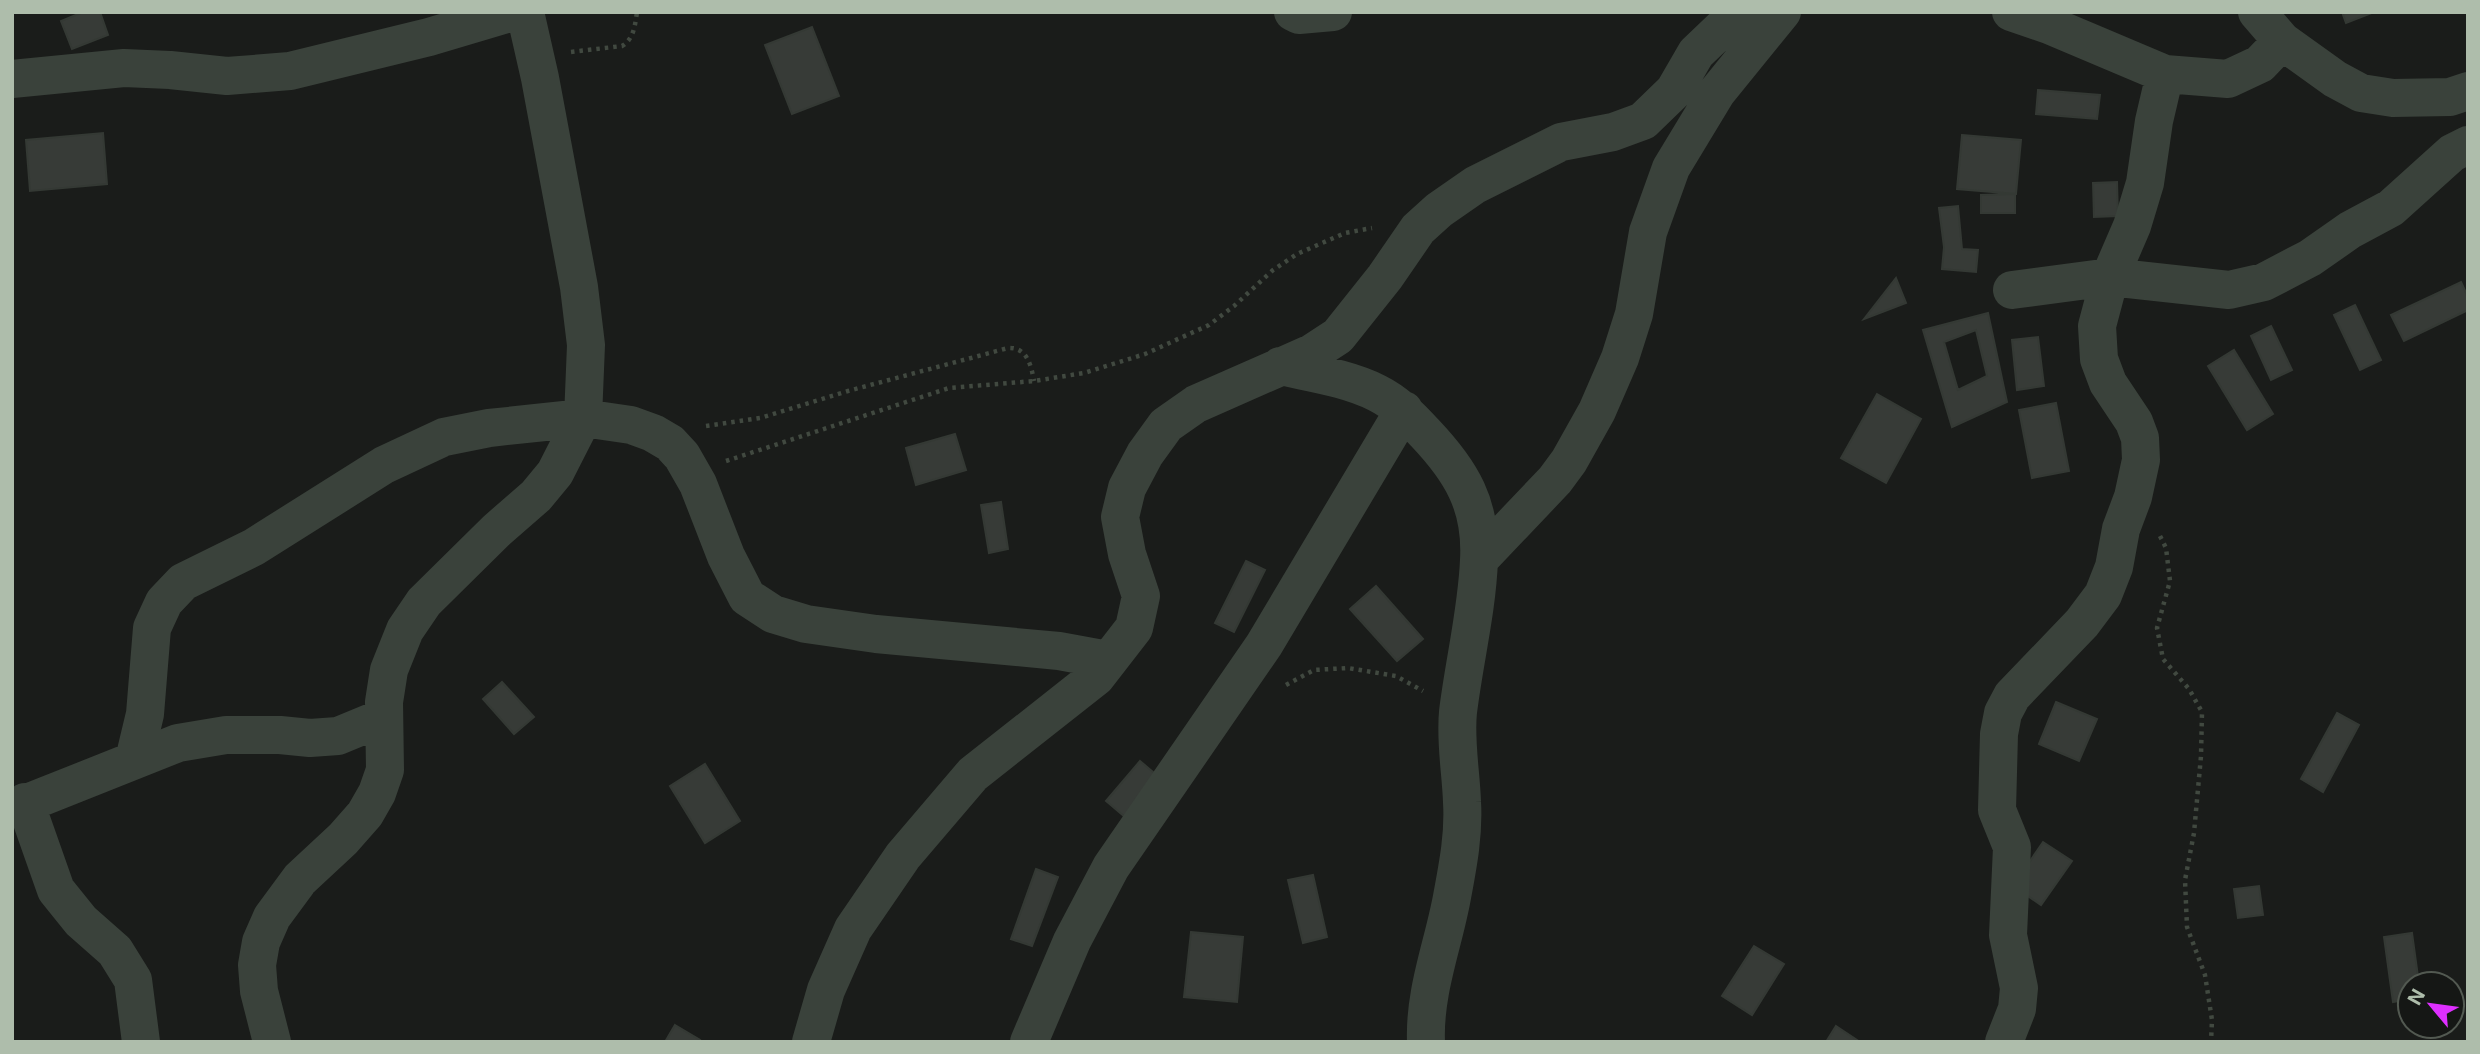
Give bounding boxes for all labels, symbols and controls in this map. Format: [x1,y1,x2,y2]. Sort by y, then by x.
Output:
north arrow [2396,970,2466,1040]
text: N [2403,985,2430,1009]

